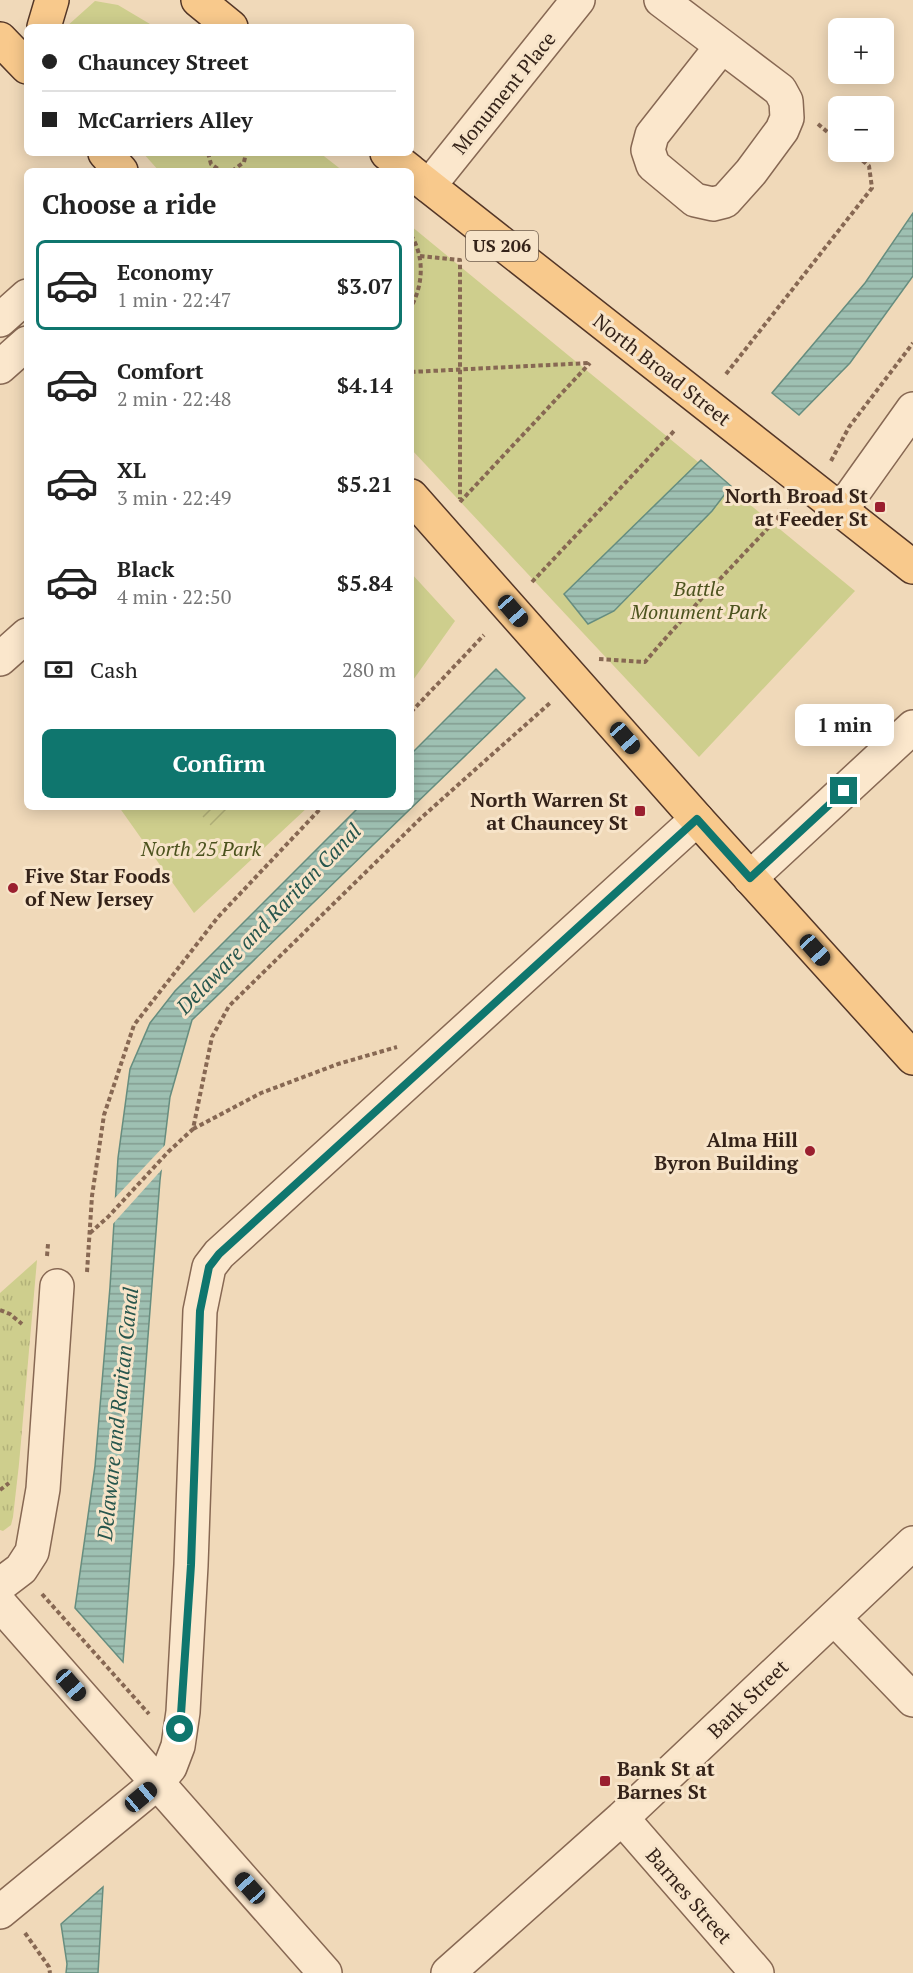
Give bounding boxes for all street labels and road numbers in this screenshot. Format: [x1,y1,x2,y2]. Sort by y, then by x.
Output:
street label: Monument Place [446,26,561,160]
road number: US 206 [466,231,538,261]
street label: North Broad Street [588,307,737,432]
street label: Bank Street [701,1653,794,1744]
street label: Barnes Street [640,1842,739,1950]

